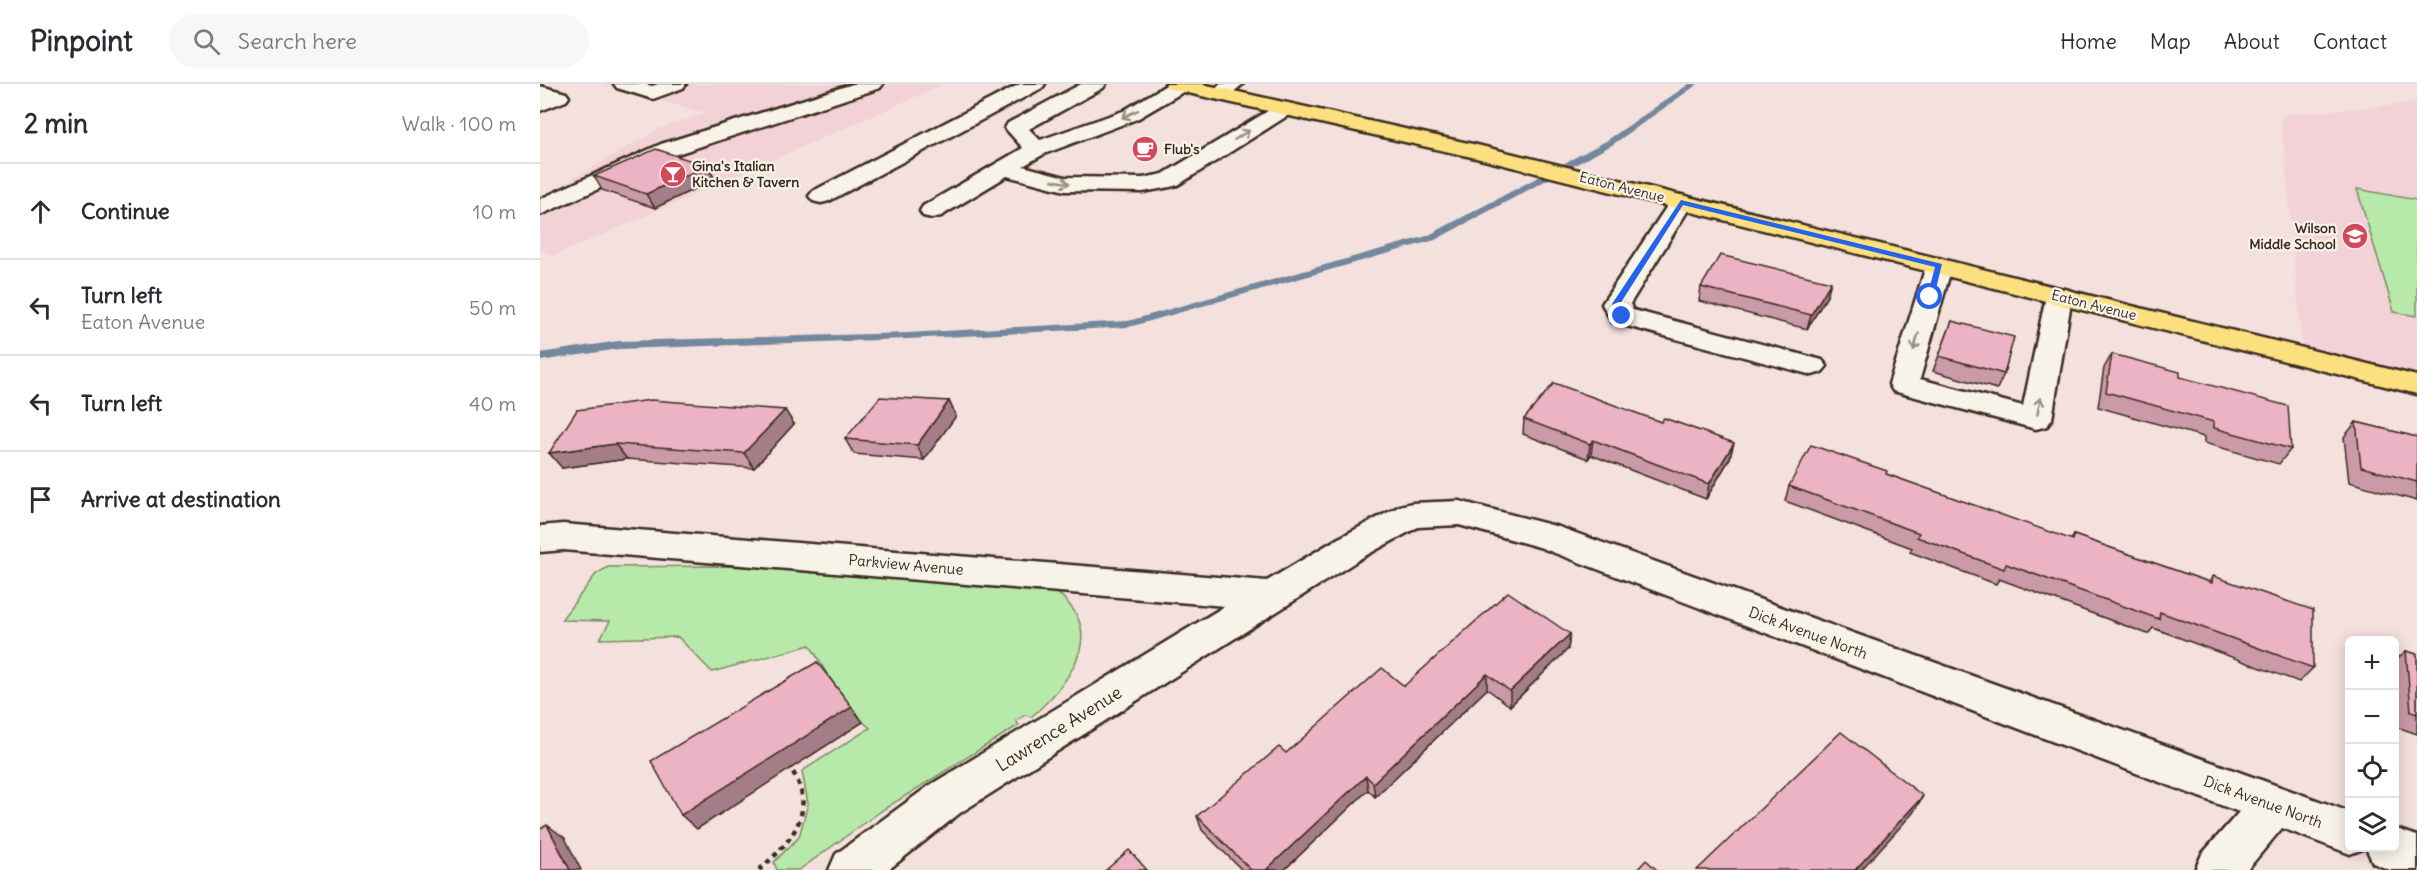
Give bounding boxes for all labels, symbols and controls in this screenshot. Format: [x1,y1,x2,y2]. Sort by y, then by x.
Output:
search box [169,14,589,68]
text: Pinpoint [30,23,133,59]
icon: search [190,25,223,58]
text: Search here [238,27,357,55]
text: Home [2060,28,2117,55]
text: Map [2150,28,2191,55]
text: About [2224,28,2280,55]
text: Contact [2313,28,2387,55]
text: 2 min [24,107,88,140]
one-way arrow [1121,109,1139,121]
text: Walk · 100 m [402,111,516,136]
one-way arrow [1233,129,1250,141]
cafe icon: Flub's [1130,134,1160,164]
place label: Flub's [1164,140,1200,158]
place label: Gina's Italian Kitchen & Tavern [692,157,799,191]
bar icon: Gina's Italian Kitchen & Tavern [658,159,688,189]
street label: Eaton Avenue [1578,168,1666,206]
one-way arrow [1050,177,1070,188]
icon: ahead [24,195,57,228]
text: Continue [81,197,170,225]
text: 10 m [473,199,516,224]
place label: Wilson Middle School [2249,219,2336,253]
school or university icon: Wilson Middle School [2340,221,2370,251]
text: Turn left [81,281,162,309]
route start [1916,283,1942,309]
street label: Eaton Avenue [2050,286,2138,324]
icon: left [24,291,57,324]
text: 50 m [469,295,516,320]
route end [1608,302,1634,328]
text: Eaton Avenue [81,309,205,334]
one-way arrow [1910,332,1921,351]
icon: left [24,387,57,420]
text: Turn left [81,389,162,417]
text: 40 m [469,391,516,416]
one-way arrow [2034,396,2045,416]
icon: arrive [24,483,57,516]
text: Arrive at destination [81,485,281,513]
street label: Parkview Avenue [848,550,964,579]
street label: Dick Avenue North [1746,602,1871,663]
map controls [2345,636,2399,852]
button: + [2345,636,2399,690]
street label: Lawrence Avenue [992,681,1126,777]
button: − [2345,690,2399,744]
button: locate [2345,744,2399,798]
street label: Dick Avenue North [2201,771,2326,832]
button: layers [2345,798,2399,852]

